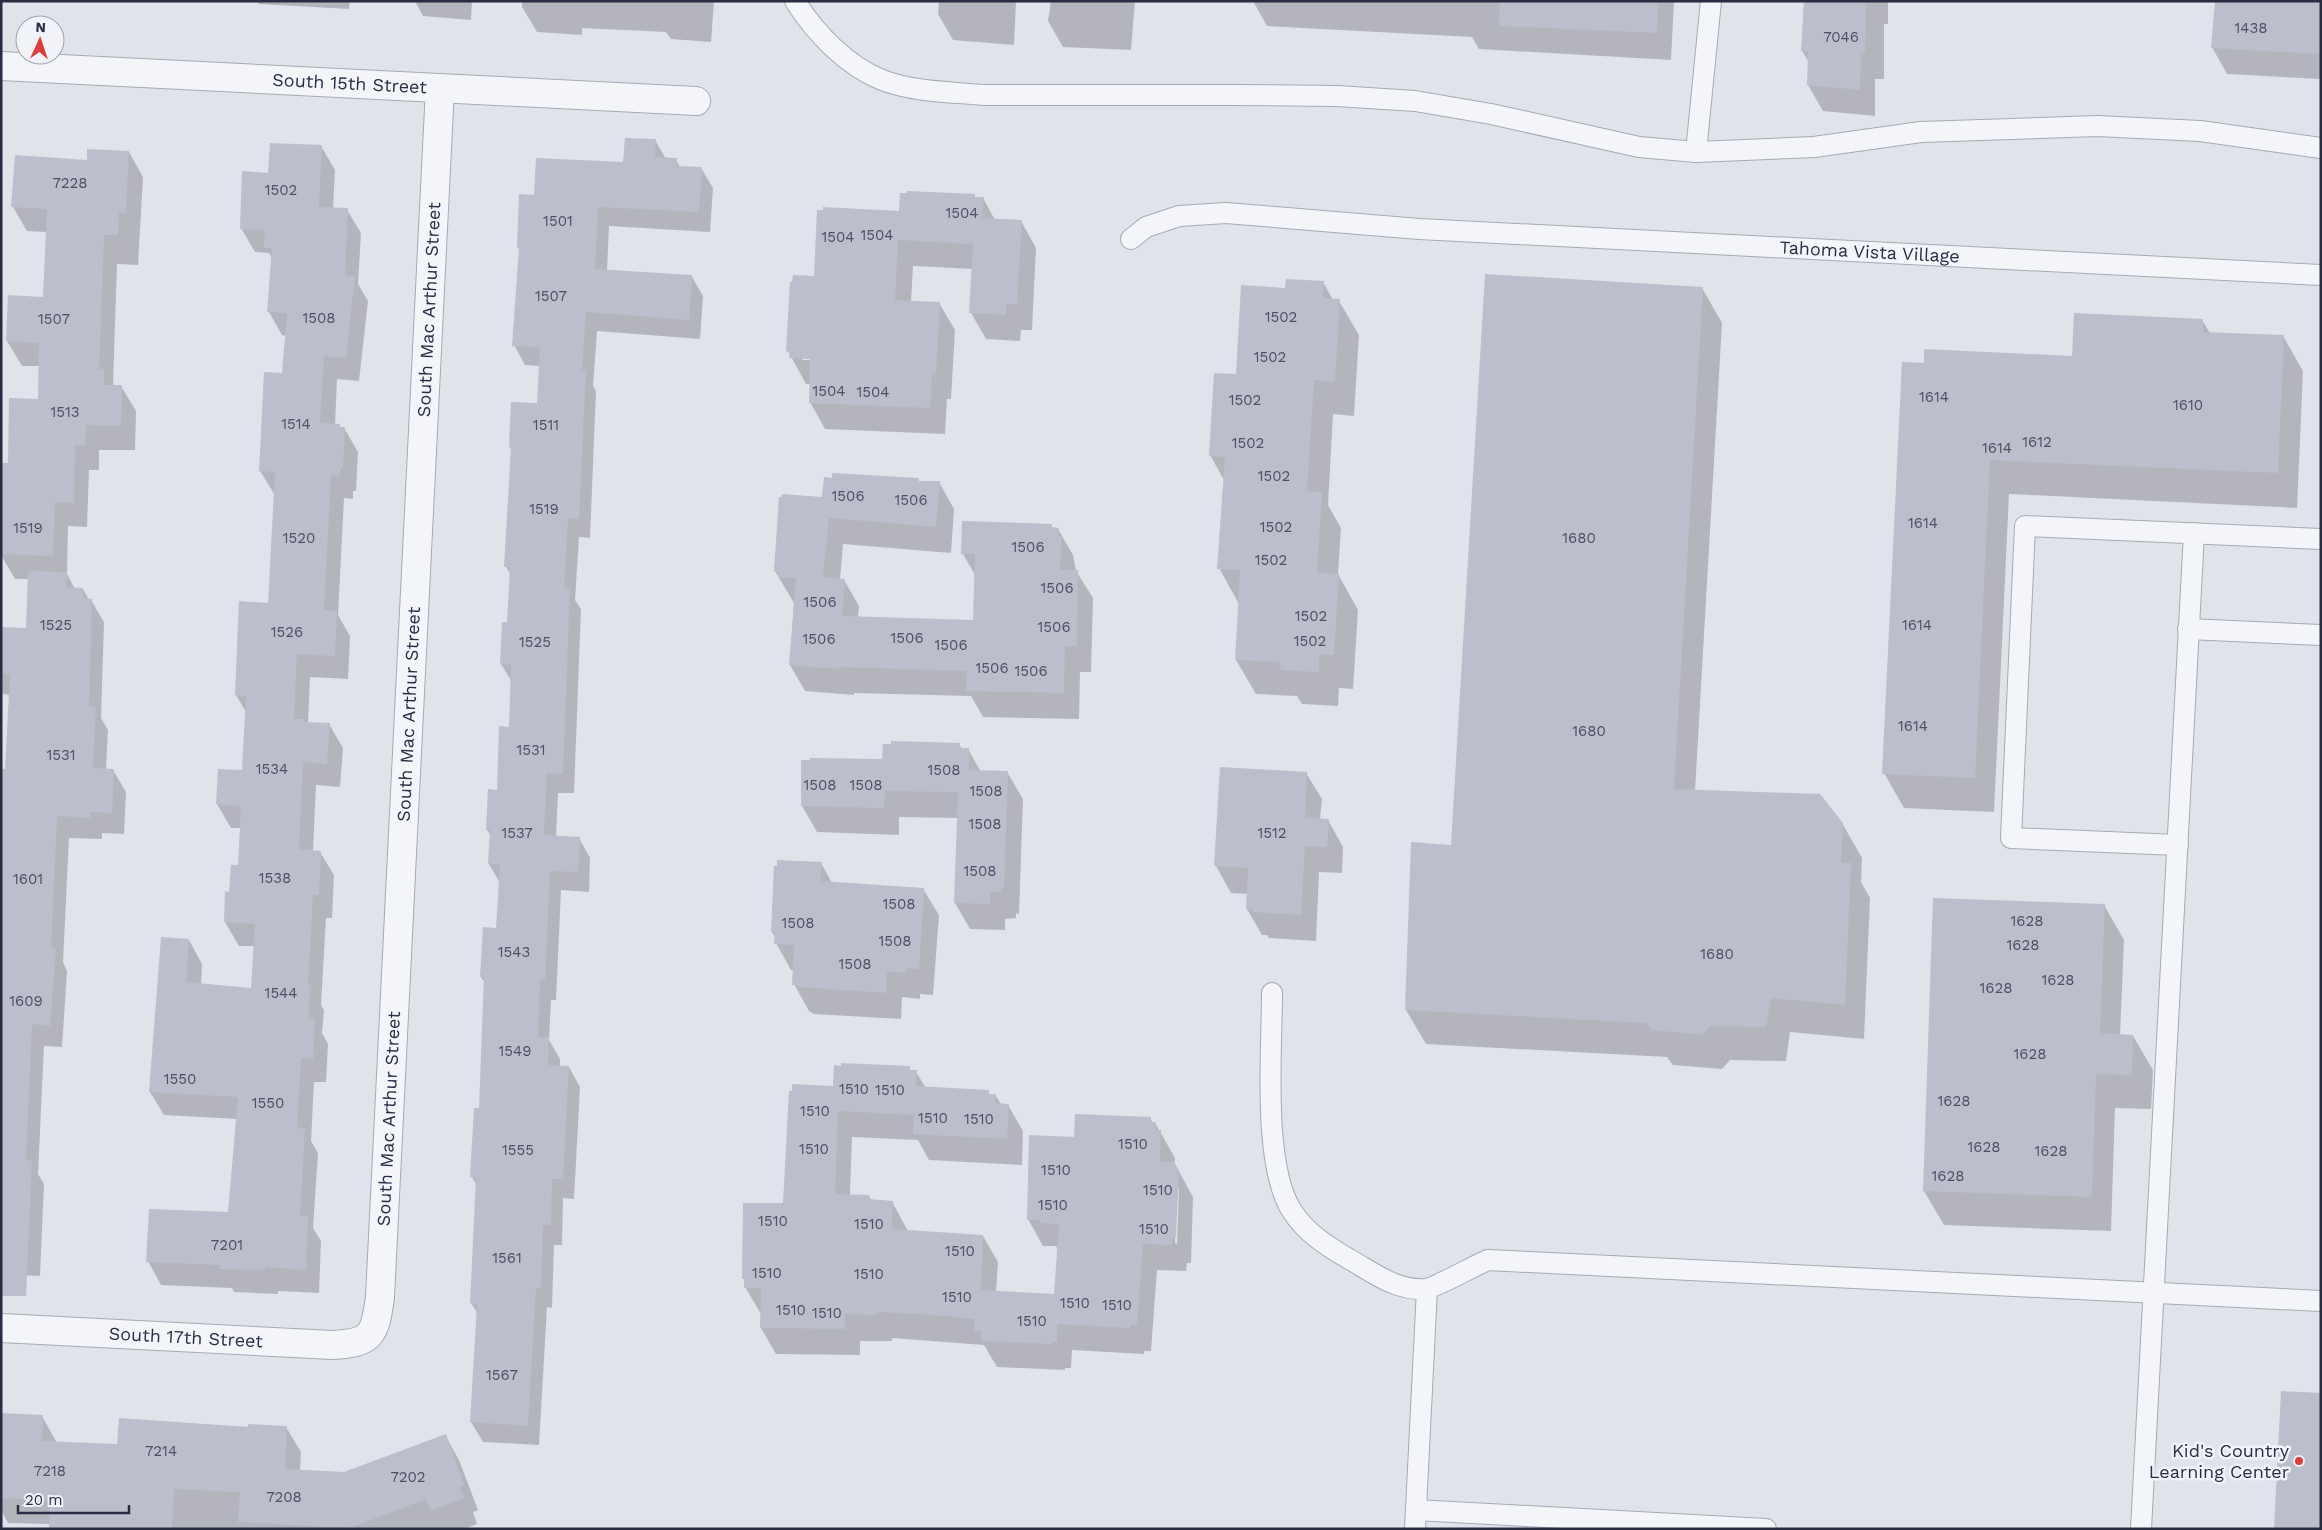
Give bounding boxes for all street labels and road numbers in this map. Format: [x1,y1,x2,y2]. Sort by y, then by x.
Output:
street label: South 15th Street [272,69,428,97]
street label: South Mac Arthur Street [413,201,444,418]
street label: Tahoma Vista Village [1779,236,1960,267]
street label: South Mac Arthur Street [393,606,424,822]
street label: South Mac Arthur Street [373,1010,404,1227]
street label: South 17th Street [108,1323,264,1351]

